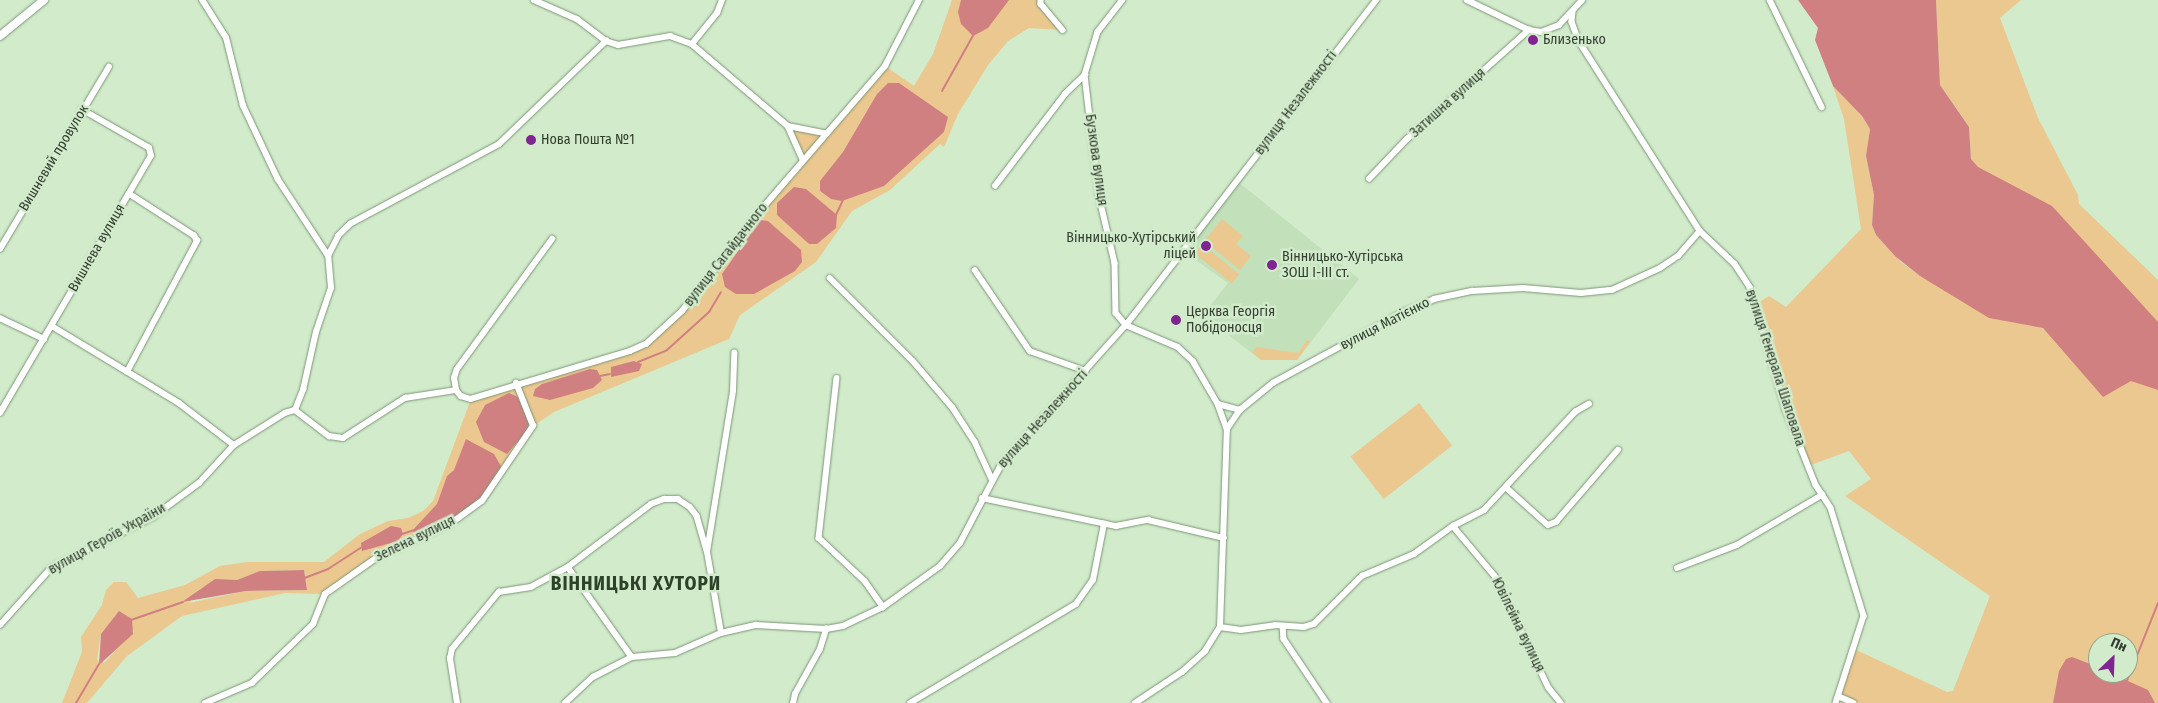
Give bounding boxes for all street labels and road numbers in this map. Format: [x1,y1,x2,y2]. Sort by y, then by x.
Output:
street label: вулиця Незалежності [1251,48,1341,158]
street label: Затишна вулиця [1407,65,1489,141]
street label: Вишневий провулок [16,102,92,214]
street label: Бузкова вулиця [1081,113,1111,207]
street label: вулиця Сагайдачного [680,200,772,310]
street label: Вишнева вулиця [65,201,129,295]
street label: вулиця Генерала Шаповала [1742,287,1808,449]
street label: вулиця Матієнко [1337,294,1433,354]
street label: вулиця Незалежності [995,366,1091,472]
street label: вулиця Героїв України [45,500,169,578]
street label: Зелена вулиця [372,512,458,566]
street label: Ювілейна вулиця [1488,575,1548,675]

